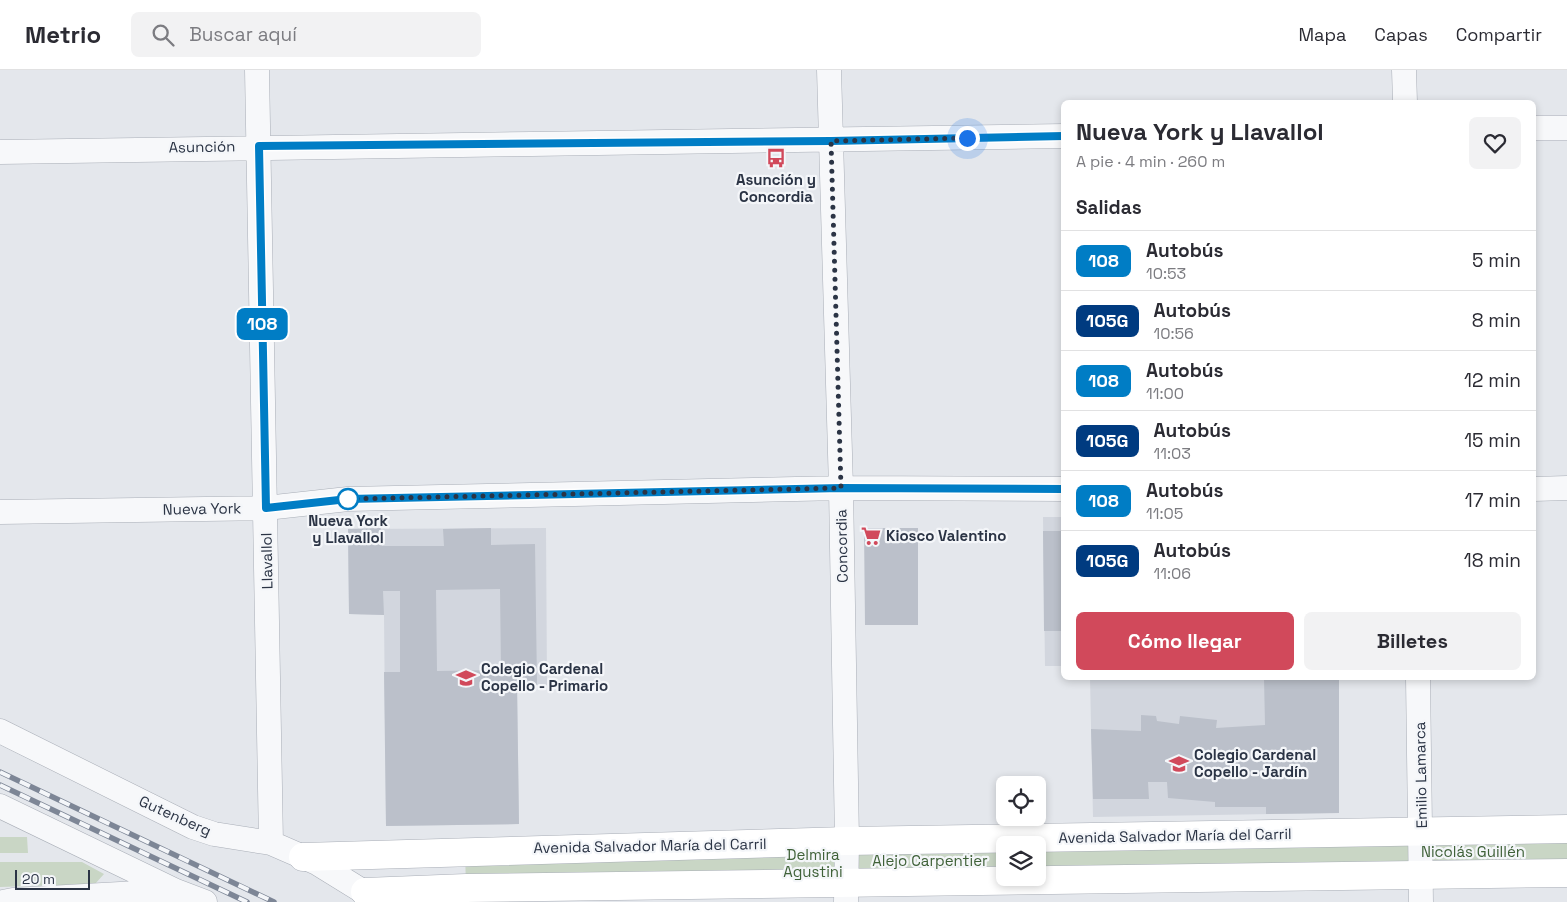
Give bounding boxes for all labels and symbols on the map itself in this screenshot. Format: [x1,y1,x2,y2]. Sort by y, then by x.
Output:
your location [955,126,980,151]
street label: Asunción [168,136,236,157]
bus stop icon: Asunción y Concordia [765,147,787,169]
place label: Asunción y Concordia [736,170,816,206]
line badge: 108 [233,308,291,340]
marker: Nueva York y Llavallol [337,488,359,510]
street label: Nueva York [162,498,242,519]
street label: Concordia [831,509,852,583]
place label: Nueva York y Llavallol [308,511,388,547]
supermarket icon: Kiosco Valentino [860,525,882,547]
place label: Kiosco Valentino [886,526,1006,545]
street label: Llavallol [257,532,276,590]
place label: Colegio Cardenal Copello - Primario [481,659,608,695]
school or university icon: Colegio Cardenal Copello - Primario [455,667,477,689]
street label: Emilio Lamarca [1410,721,1431,829]
place label: Colegio Cardenal Copello - Jardín [1194,745,1316,781]
school or university icon: Colegio Cardenal Copello - Jardín [1168,753,1190,775]
street label: Gutenberg [136,791,214,840]
street label: Avenida Salvador María del Carril [1058,824,1292,847]
street label: Avenida Salvador María del Carril [533,834,767,857]
park label: Nicolás Guillén [1421,842,1525,861]
park label: Delmira Agustini [783,845,843,881]
park label: Alejo Carpentier [872,851,988,870]
scale bar [15,867,90,890]

